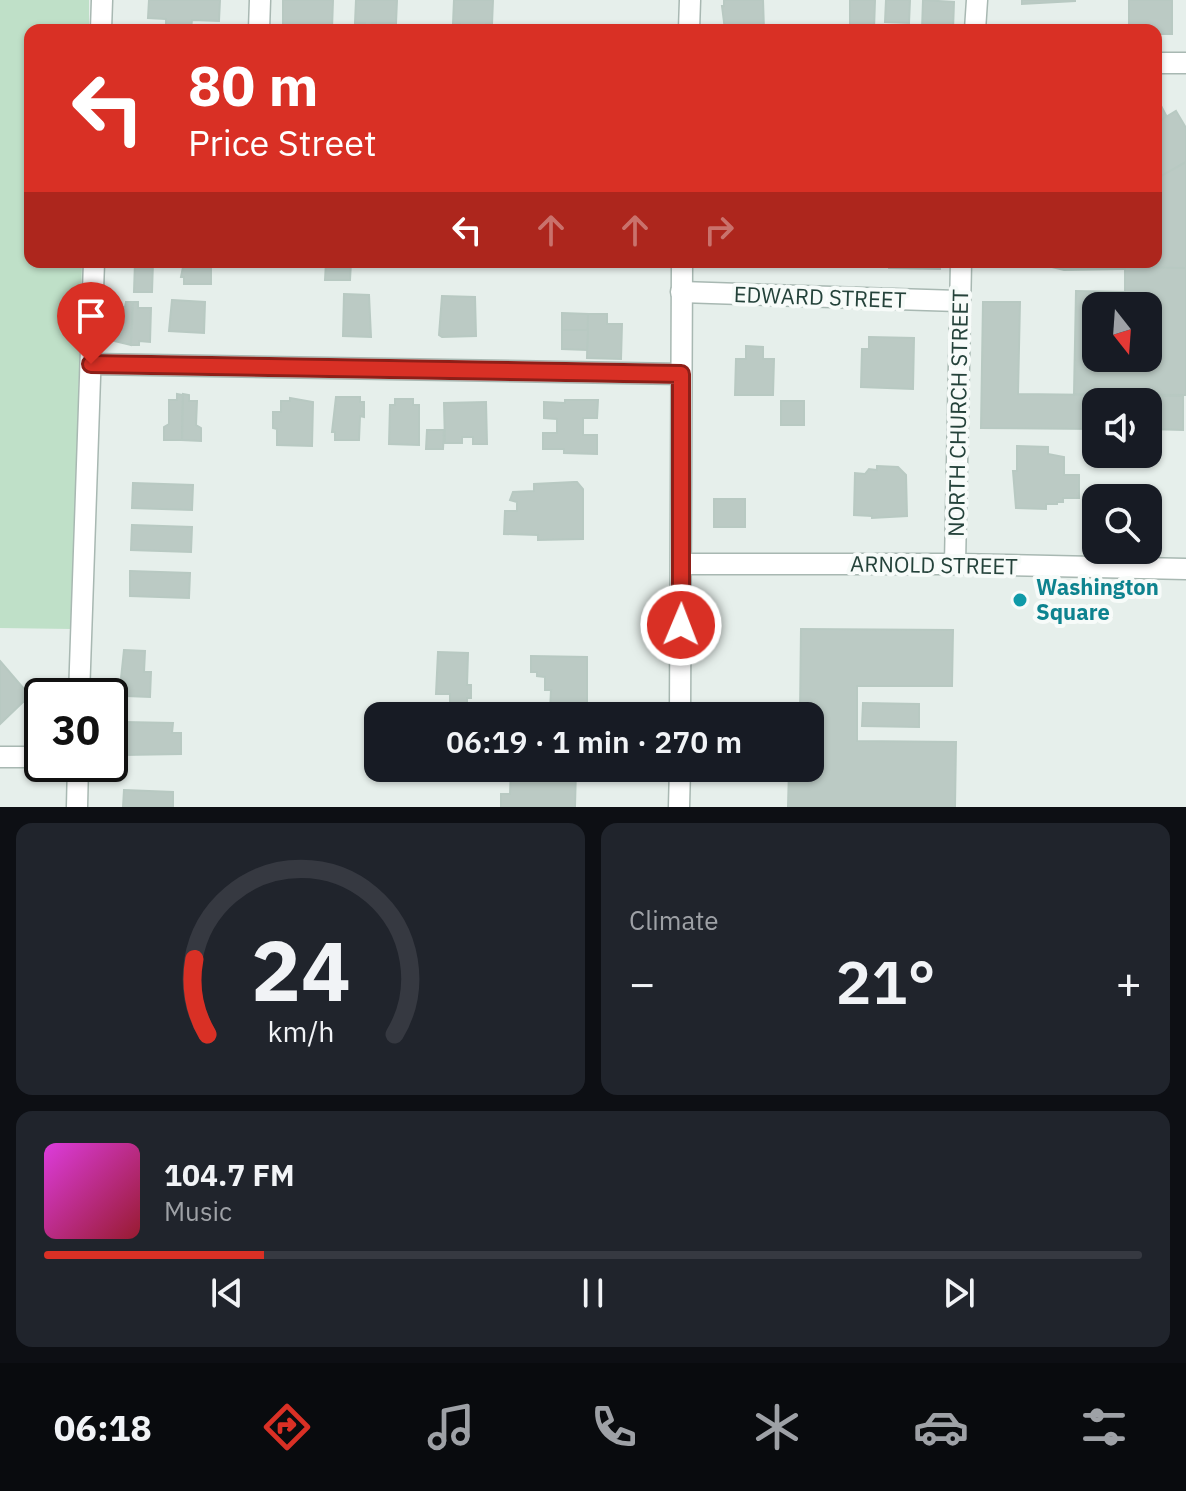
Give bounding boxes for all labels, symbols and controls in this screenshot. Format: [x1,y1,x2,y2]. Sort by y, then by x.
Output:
text: 80 m [188,49,318,121]
icon: left [56,56,160,160]
text: Price Street [188,119,377,166]
icon: left [445,208,489,252]
icon: ahead [529,208,573,252]
icon: ahead [613,208,657,252]
icon: right [697,208,741,252]
street label: EDWARD STREET [733,279,907,314]
pin [57,282,125,364]
street label: NORTH CHURCH STREET [941,288,974,537]
north arrow [1082,292,1162,372]
map controls [1082,292,1162,564]
icon: arrive [69,294,113,338]
button: sound [1082,388,1162,468]
button: search [1082,484,1162,564]
street label: ARNOLD STREET [850,549,1019,580]
place label: Washington Square [1036,572,1159,626]
position arrow [639,583,723,667]
marker: Washington Square [1011,591,1029,609]
speed limit sign: 30 [24,678,128,782]
text: 06:19 · 1 min · 270 m [446,722,742,761]
text: Climate [629,903,719,937]
text: 24 [251,916,350,1024]
text: 21° [835,942,936,1021]
text: − [629,954,655,1011]
text: + [1116,954,1142,1011]
text: km/h [267,1013,334,1050]
text: 104.7 FM [164,1155,295,1194]
text: Music [164,1194,232,1228]
icon: previous [205,1271,249,1315]
icon: pause [571,1271,615,1315]
icon: next [937,1271,981,1315]
icon: directions [259,1399,315,1455]
icon: music [423,1399,479,1455]
icon: phone [586,1399,642,1455]
icon: climate [749,1399,805,1455]
icon: car [913,1399,969,1455]
icon: filters [1076,1399,1132,1455]
text: 06:18 [54,1404,152,1451]

